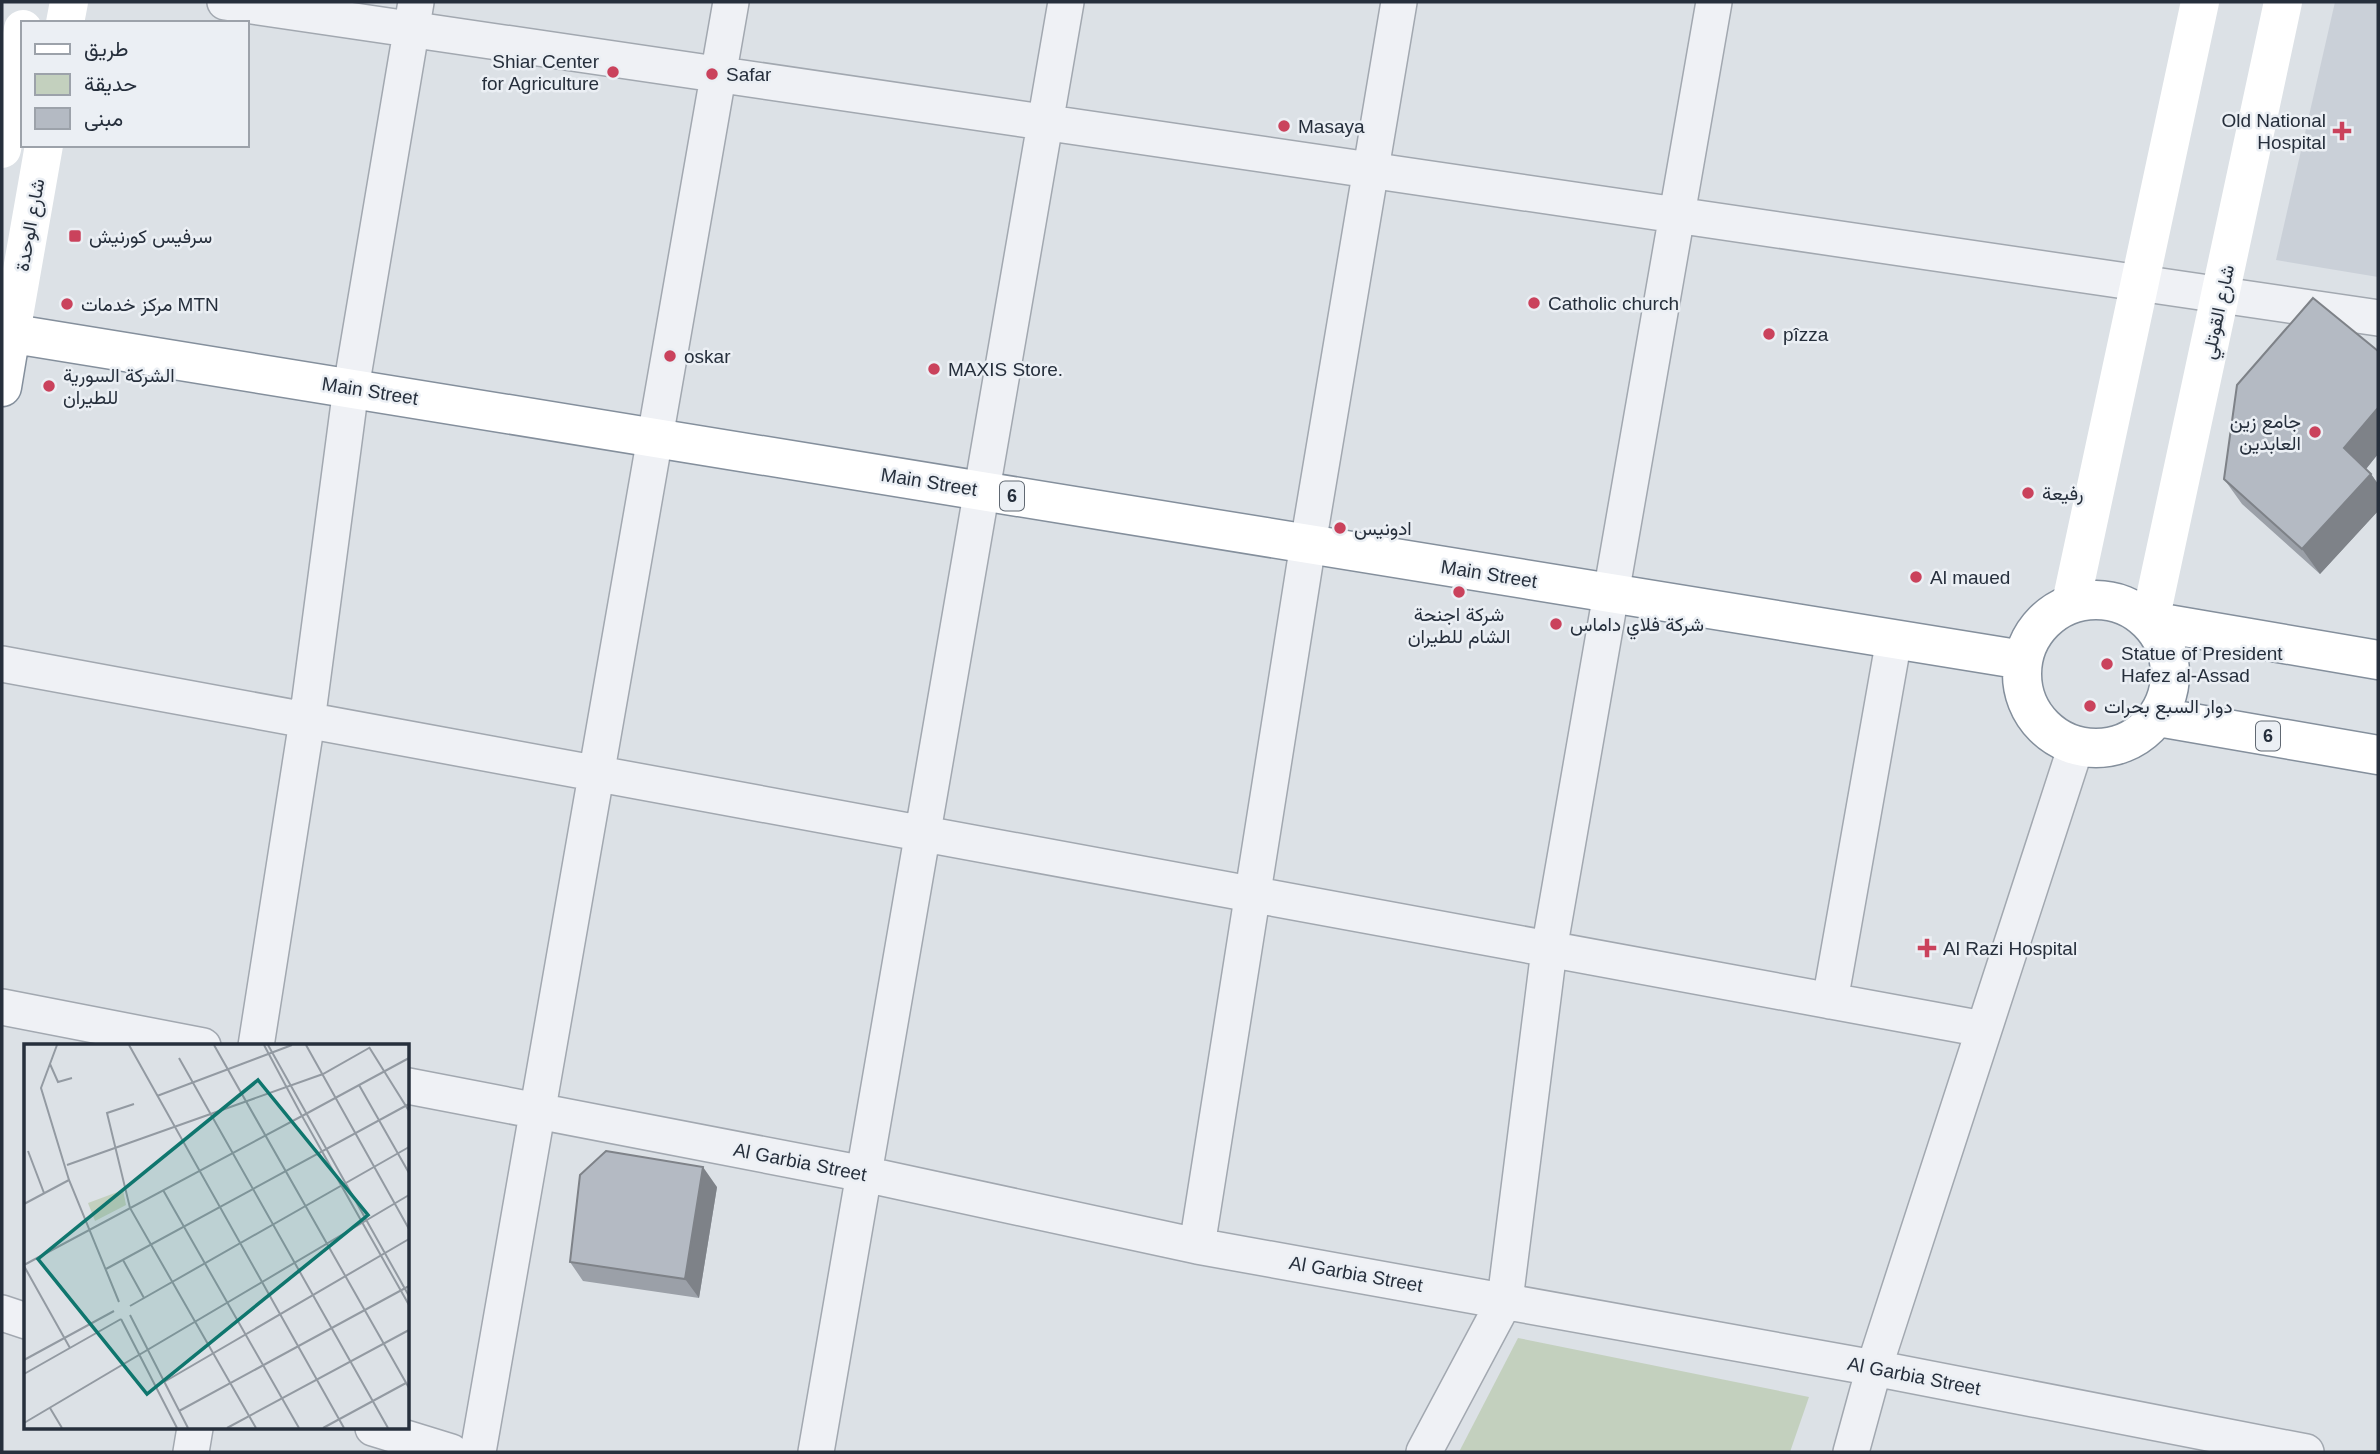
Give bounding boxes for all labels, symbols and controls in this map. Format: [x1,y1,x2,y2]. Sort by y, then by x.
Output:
legend [21,21,248,147]
text: طريق [84,37,129,62]
place label: Shiar Center for Agriculture [482,51,600,94]
marker: Shiar Center for Agriculture [605,64,621,80]
place label: Safar [726,64,772,85]
marker: Safar [704,66,720,82]
text: حديقة [84,72,137,96]
text: مبنى [84,107,123,131]
place label: Old National Hospital [2221,110,2326,153]
place label: Masaya [1298,116,1365,137]
marker: Masaya [1276,118,1292,134]
marker: Old National Hospital [2332,121,2352,141]
street label: شارع الوحدة [12,177,50,273]
place label: سرفيس كورنيش [89,226,212,248]
marker: سرفيس كورنيش [67,228,83,244]
street label: شارع القوتلي [2198,263,2243,362]
place label: Catholic church [1548,293,1679,314]
place label: مركز خدمات MTN [81,294,219,316]
marker: Catholic church [1526,295,1542,311]
marker: مركز خدمات MTN [59,296,75,312]
place label: pîzza [1783,324,1829,345]
marker: pîzza [1761,326,1777,342]
place label: oskar [684,346,731,367]
marker: oskar [662,348,678,364]
place label: MAXIS Store. [948,359,1063,380]
marker: MAXIS Store. [926,361,942,377]
place label: الشركة السورية للطيران [63,365,175,409]
street label: Main Street [320,373,420,409]
marker: الشركة السورية للطيران [41,378,57,394]
place label: جامع زين العابدين [2230,411,2301,455]
marker: جامع زين العابدين [2307,424,2323,440]
street label: Main Street [879,464,979,500]
road number: 6 [1000,482,1024,510]
place label: رفيعة [2042,483,2084,505]
marker: رفيعة [2020,485,2036,501]
place label: ادونيس [1354,518,1412,540]
marker: ادونيس [1332,520,1348,536]
street label: Main Street [1439,556,1539,592]
place label: Al maued [1930,567,2010,588]
marker: Al maued [1908,569,1924,585]
marker: شركة اجنحة الشام للطيران [1451,584,1467,600]
place label: شركة اجنحة الشام للطيران [1408,604,1510,649]
place label: شركة فلاي داماس [1570,614,1704,640]
marker: شركة فلاي داماس [1548,616,1564,632]
place label: Statue of President Hafez al-Assad [2121,643,2283,686]
marker: Statue of President Hafez al-Assad [2099,656,2115,672]
place label: دوار السبع بحرات [2104,696,2233,720]
marker: دوار السبع بحرات [2082,698,2098,714]
road number: 6 [2256,722,2280,750]
marker: Al Razi Hospital [1917,938,1937,958]
place label: Al Razi Hospital [1943,938,2077,959]
inset map [24,1044,410,1430]
street label: Al Garbia Street [732,1139,869,1185]
street label: Al Garbia Street [1288,1252,1425,1296]
street label: Al Garbia Street [1846,1353,1983,1399]

